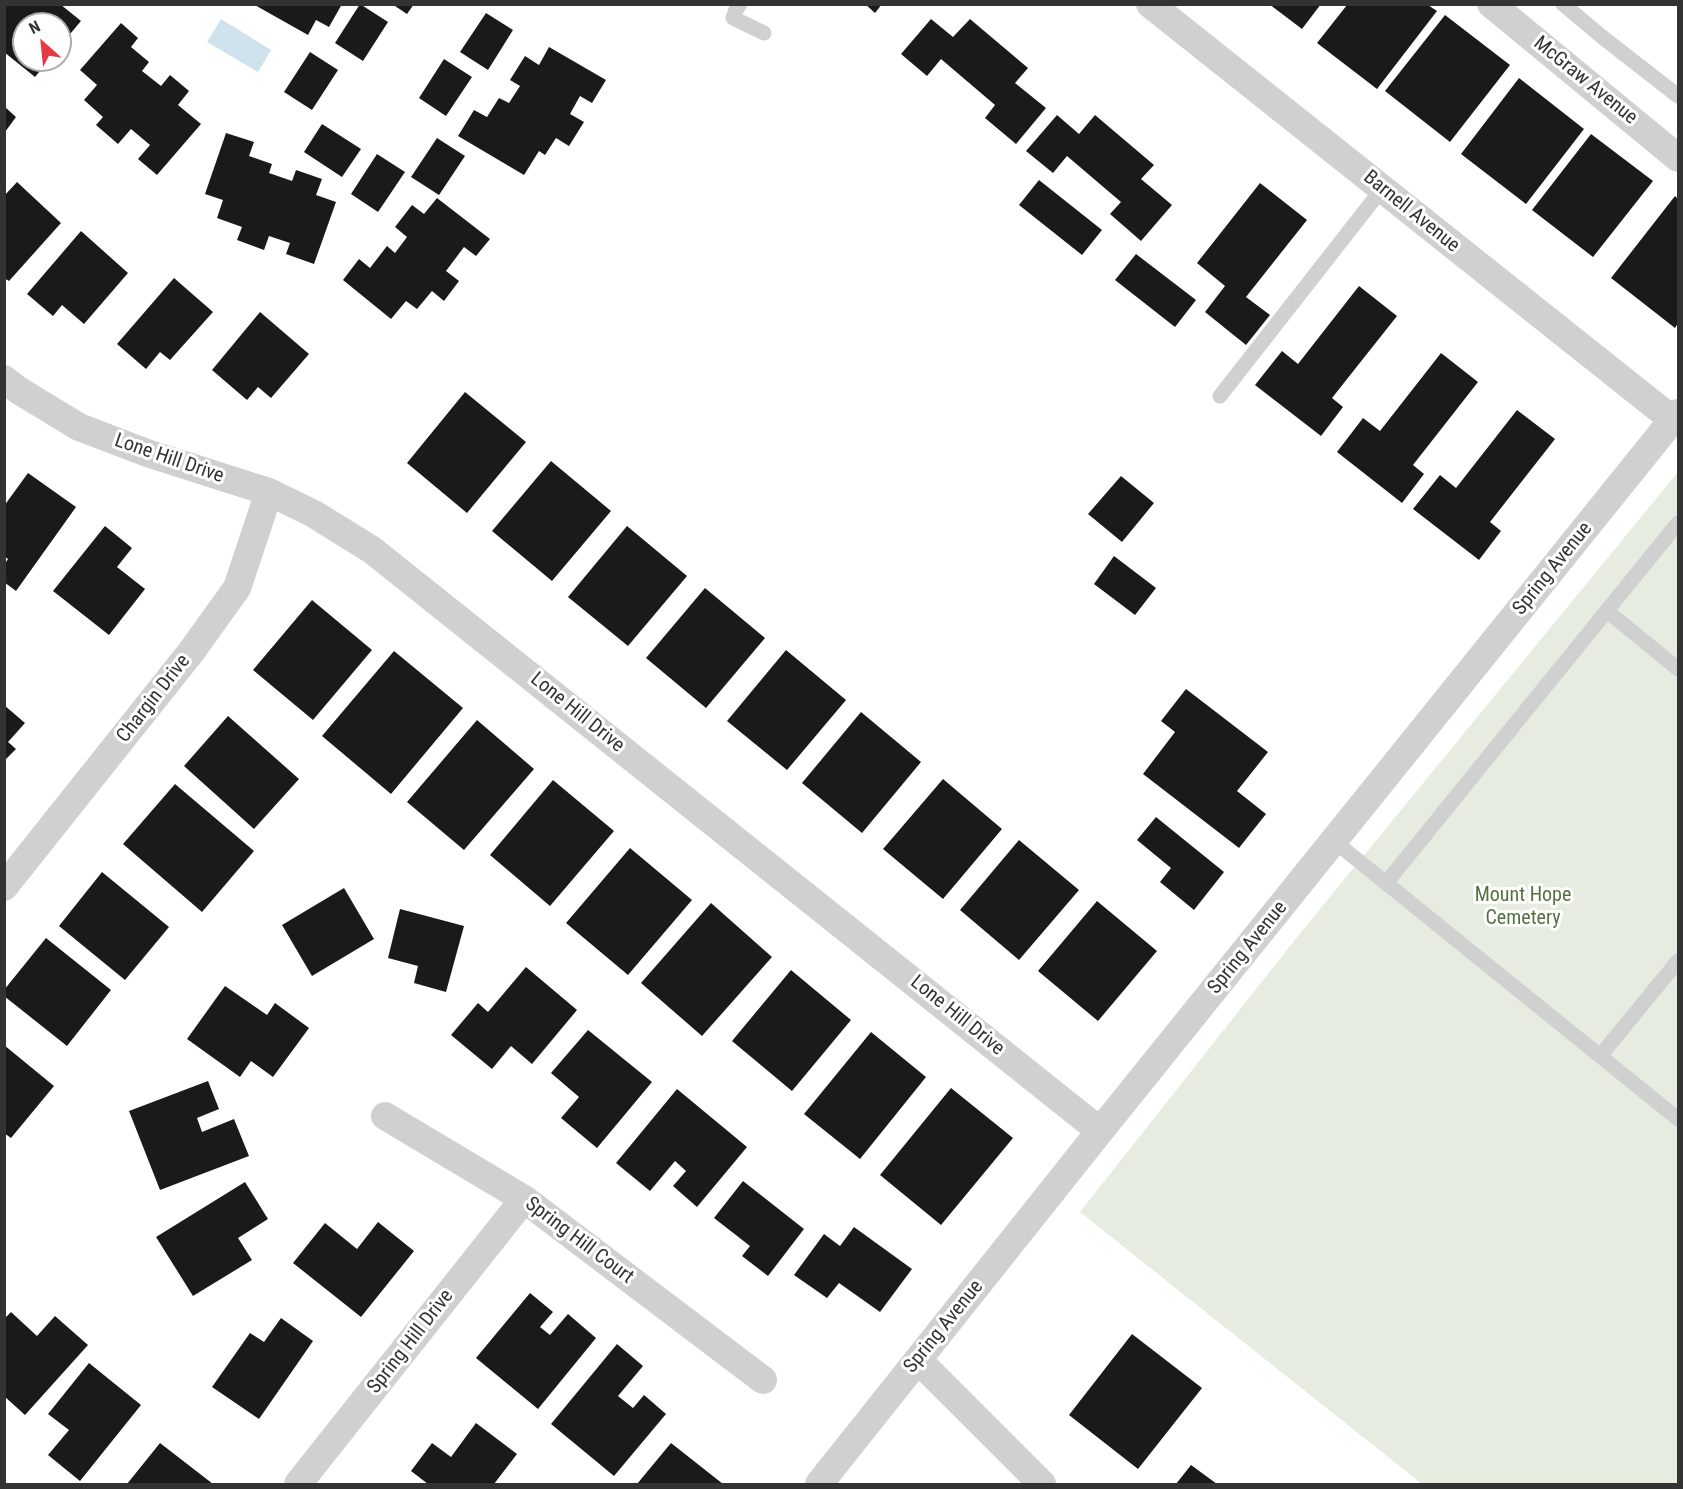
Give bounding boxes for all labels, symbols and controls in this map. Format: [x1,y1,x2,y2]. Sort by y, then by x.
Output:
north arrow [12,12,72,72]
text: N [26,17,43,38]
street label: McGraw Avenue [1528,32,1642,130]
street label: Barnell Avenue [1358,166,1464,258]
street label: Lone Hill Drive [111,429,227,489]
street label: Spring Avenue [1508,518,1598,620]
street label: Chargin Drive [112,650,196,748]
street label: Lone Hill Drive [525,668,629,758]
park label: Mount Hope Cemetery [1475,884,1571,931]
street label: Spring Avenue [1203,897,1293,999]
street label: Lone Hill Drive [905,971,1009,1061]
street label: Spring Hill Court [520,1192,638,1290]
street label: Spring Avenue [899,1276,989,1378]
street label: Spring Hill Drive [363,1285,459,1399]

